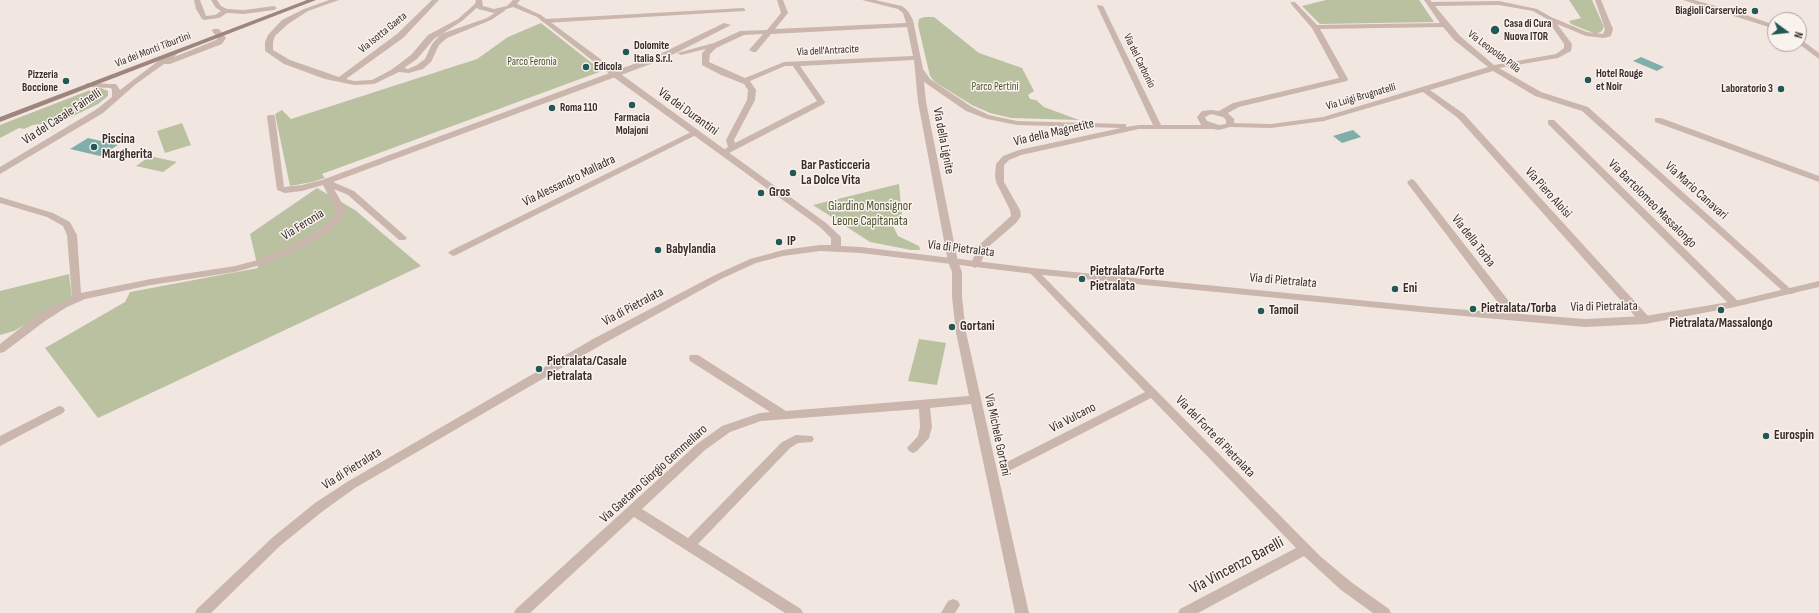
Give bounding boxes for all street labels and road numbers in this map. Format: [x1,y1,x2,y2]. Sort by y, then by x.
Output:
street label: Via Isotta Gaeta [356,10,410,56]
street label: Via Leopoldo Pilla [1465,28,1523,76]
street label: Via dei Monti Tiburtini [113,30,193,70]
street label: Via del Carbonio [1120,32,1158,90]
street label: Via dell'Antracite [797,43,859,59]
street label: Via Luigi Brugnatelli [1325,81,1397,113]
street label: Via dei Durantini [655,85,721,139]
street label: Via del Casale Fainelli [19,86,105,148]
street label: Via della Lignite [929,106,957,176]
street label: Via della Magnetite [1012,116,1096,150]
street label: Via Alessandro Malladra [520,152,618,210]
street label: Via Bartolomeo Massalongo [1604,156,1700,252]
street label: Via Mario Canavari [1661,159,1731,223]
street label: Via Piero Aloisi [1521,165,1575,221]
street label: Via Feronia [279,206,327,244]
street label: Via della Torba [1448,212,1498,270]
street label: Via di Pietralata [927,237,995,261]
street label: Via di Pietralata [1249,270,1317,292]
street label: Via di Pietralata [600,284,666,330]
street label: Via di Pietralata [1570,299,1638,315]
street label: Via Michele Gortani [981,392,1013,478]
street label: Via del Forte di Pietralata [1172,393,1258,481]
street label: Via Vulcano [1047,400,1099,436]
street label: Via Gaetano Giorgio Gemmellaro [597,422,711,526]
street label: Via di Pietralata [319,445,385,493]
street label: Via Vincenzo Barelli [1187,533,1287,599]

